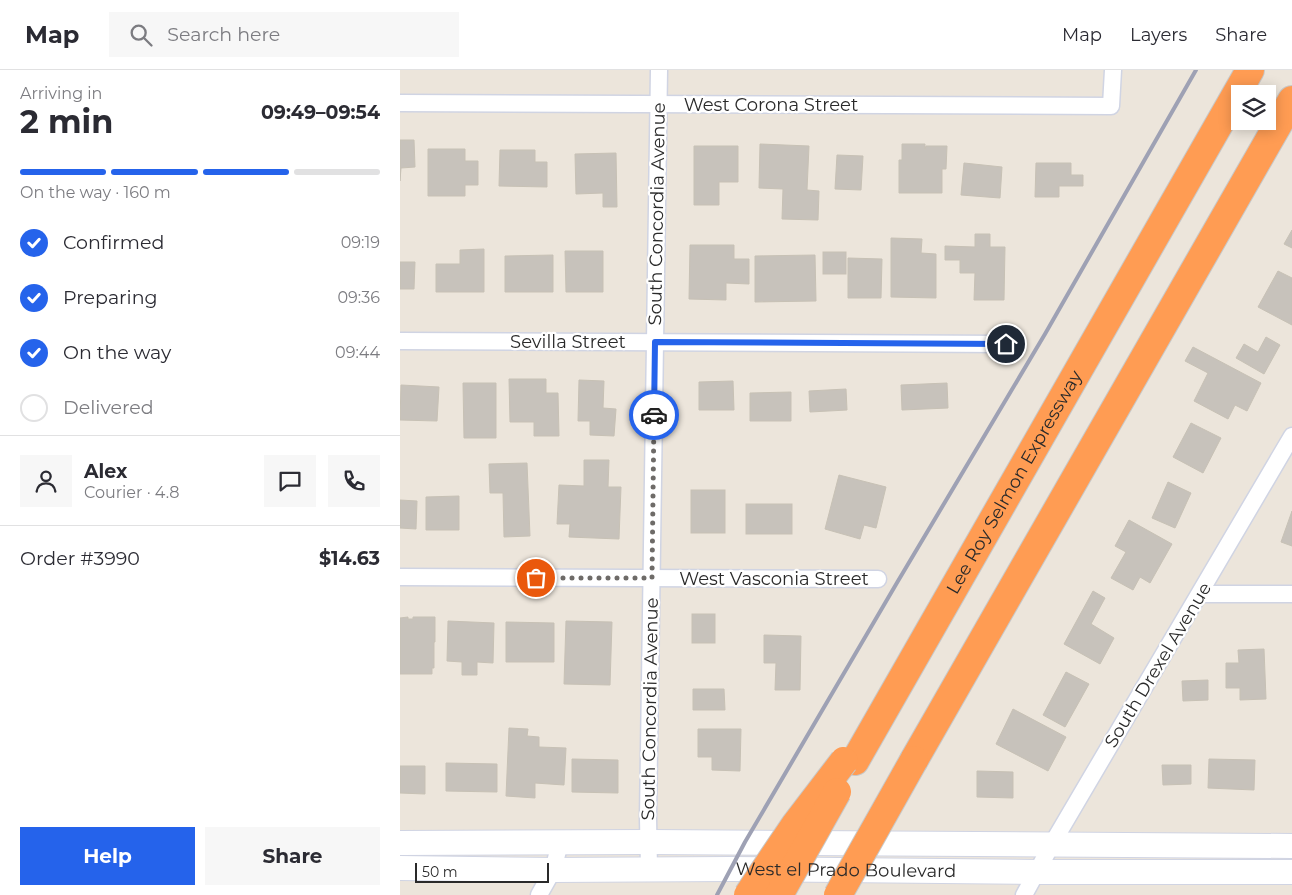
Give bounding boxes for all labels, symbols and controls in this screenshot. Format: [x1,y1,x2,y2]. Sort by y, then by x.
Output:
search box [109,12,459,57]
text: Map [25,20,79,49]
icon: search [127,21,155,49]
text: Search here [167,23,280,46]
text: Map [1062,24,1102,46]
text: Layers [1130,24,1187,46]
text: Share [1215,24,1267,46]
text: Arriving in [20,84,102,103]
map controls [1231,85,1276,130]
button: layers [1231,85,1276,130]
street label: West Corona Street [684,94,858,116]
text: 09:49–09:54 [261,101,380,124]
text: 2 min [20,102,113,141]
street label: South Concordia Avenue [644,102,670,326]
text: On the way · 160 m [20,183,171,202]
icon: check [20,229,48,257]
text: Confirmed [63,231,164,254]
text: 09:19 [341,233,380,252]
icon: check [20,284,48,312]
text: Preparing [63,286,158,309]
text: 09:36 [338,288,380,307]
pin [985,323,1027,365]
icon: home [992,330,1020,358]
street label: Sevilla Street [510,331,626,353]
icon: check [20,339,48,367]
text: On the way [63,341,171,364]
text: 09:44 [335,343,380,362]
street label: Lee Roy Selmon Expressway [942,366,1087,598]
courier [629,390,679,440]
text: Delivered [63,396,154,419]
icon: car [640,401,668,429]
button: person [20,455,72,507]
button: chat [264,455,316,507]
button: phone [328,455,380,507]
text: Alex [84,460,127,483]
text: Courier · 4.8 [84,483,180,502]
text: Order #3990 [20,547,140,570]
text: $14.63 [319,547,380,570]
pin [515,557,557,599]
icon: bag [522,564,550,592]
street label: West Vasconia Street [679,568,869,590]
street label: South Drexel Avenue [1100,578,1216,752]
street label: South Concordia Avenue [637,597,663,821]
button: Help [20,827,195,885]
button: Share [205,827,380,885]
street label: West el Prado Boulevard [735,858,956,882]
scale bar [415,860,549,883]
text: 50 m [422,863,458,881]

